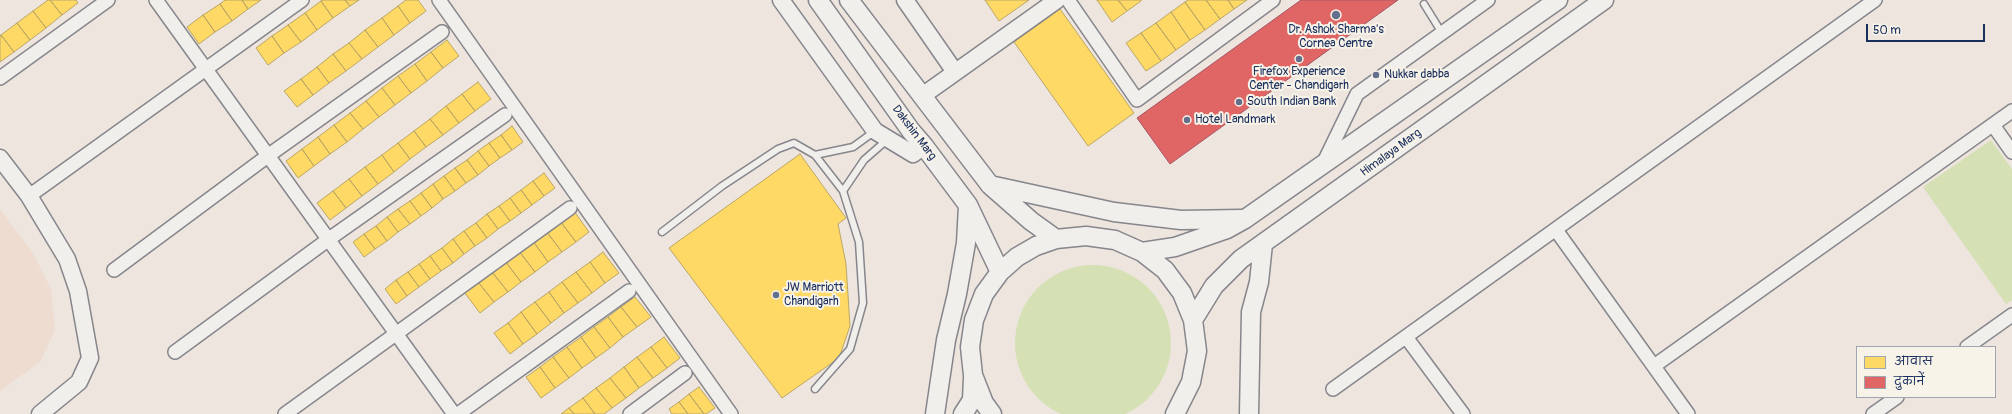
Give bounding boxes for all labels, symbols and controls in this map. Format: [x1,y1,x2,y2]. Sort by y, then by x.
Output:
marker: Dr. Ashok Sharma's Cornea Centre [1330,9,1342,21]
scale bar [1868,16,1987,42]
place label: Dr. Ashok Sharma's Cornea Centre [1288,23,1384,51]
text: 50 m [1873,23,1901,38]
marker: Firefox Experience Center - Chandigarh [1294,54,1304,64]
place label: Firefox Experience Center - Chandigarh [1249,65,1349,93]
place label: Nukkar dabba [1384,68,1449,82]
marker: Nukkar dabba [1371,70,1381,80]
place label: South Indian Bank [1247,95,1336,109]
marker: South Indian Bank [1234,97,1244,107]
street label: Dakshin Marg [889,103,939,163]
place label: Hotel Landmark [1195,113,1275,127]
marker: Hotel Landmark [1182,115,1192,125]
street label: Himalaya Marg [1358,126,1424,180]
place label: JW Marriott Chandigarh [784,281,844,309]
marker: JW Marriott Chandigarh [771,290,781,300]
legend [1856,346,1996,398]
text: आवास [1894,354,1933,369]
text: दुकानें [1894,374,1925,389]

